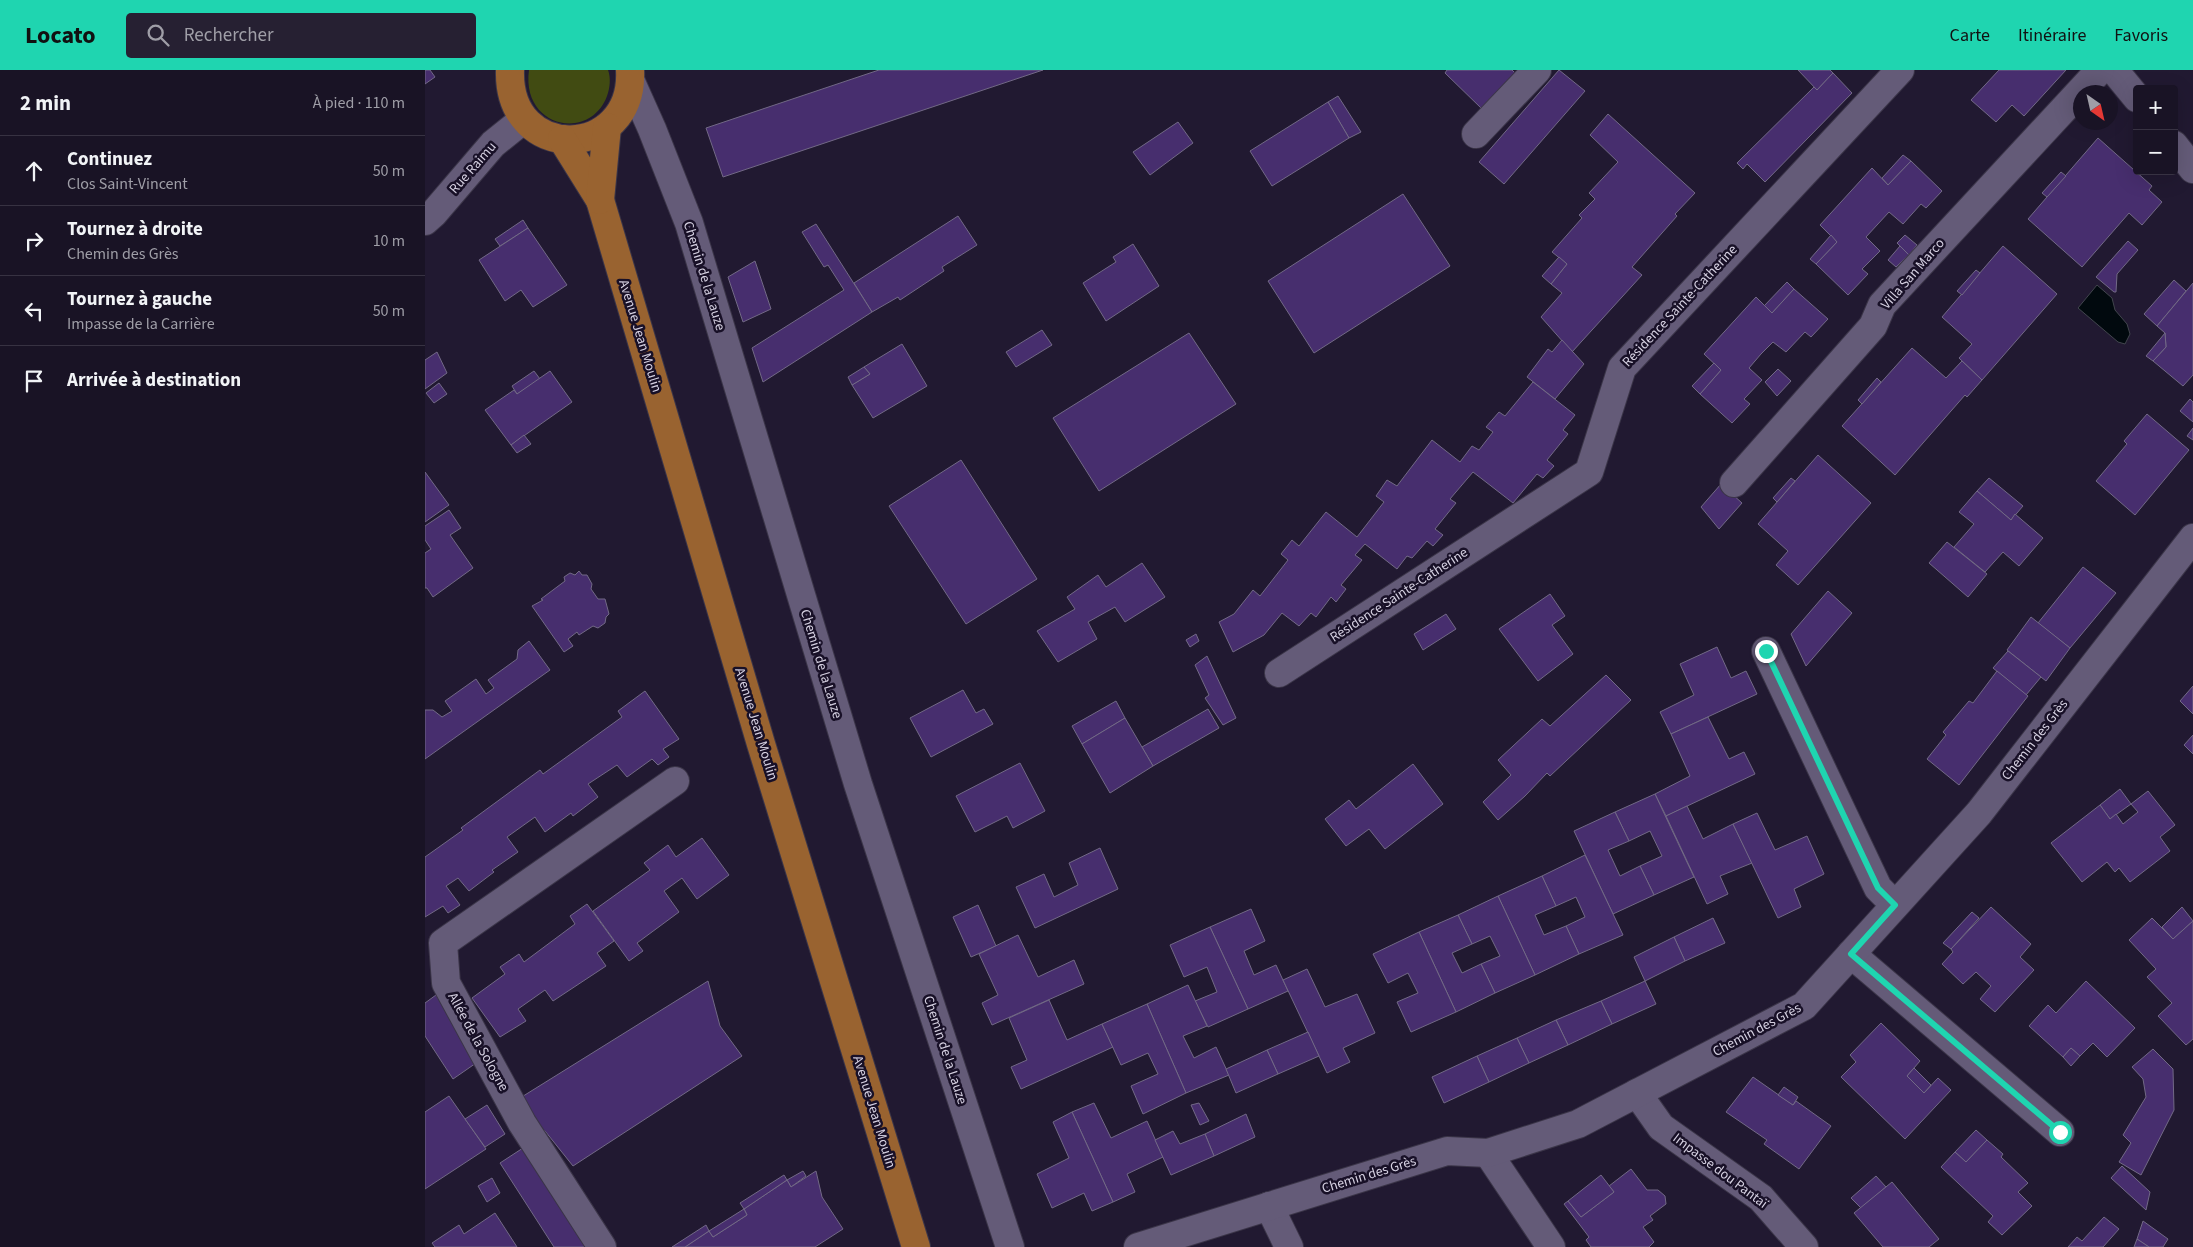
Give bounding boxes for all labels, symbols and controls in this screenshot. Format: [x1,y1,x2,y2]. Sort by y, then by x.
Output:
search box [126,13,476,58]
text: Locato [25,18,96,53]
icon: search [144,21,172,49]
text: Rechercher [184,22,274,49]
text: Carte [1950,23,1990,48]
text: Itinéraire [2018,23,2086,48]
text: Favoris [2114,23,2168,48]
north arrow [2073,85,2118,130]
map controls [2133,85,2178,175]
button: + [2133,85,2178,130]
text: 2 min [20,88,71,118]
text: À pied · 110 m [313,92,405,114]
button: − [2133,130,2178,175]
street label: Rue Raimu [445,138,501,198]
text: Continuez [67,146,152,173]
icon: ahead [20,157,48,185]
text: 50 m [373,160,405,182]
text: Clos Saint-Vincent [67,173,188,195]
text: Tournez à droite [67,216,203,243]
street label: Chemin de la Lauze [678,219,730,333]
icon: right [20,227,48,255]
text: 10 m [373,230,405,252]
street label: Villa San Marco [1876,234,1950,314]
street label: Résidence Sainte-Catherine [1618,240,1742,372]
text: Chemin des Grès [67,243,179,265]
street label: Avenue Jean Moulin [613,277,667,395]
text: Tournez à gauche [67,286,212,313]
icon: left [20,297,48,325]
text: 50 m [373,300,405,322]
text: Impasse de la Carrière [67,313,215,335]
icon: arrive [20,367,48,395]
text: Arrivée à destination [67,367,241,394]
street label: Résidence Sainte-Catherine [1326,543,1472,647]
street label: Chemin de la Lauze [795,607,847,721]
route end [1755,640,1778,663]
street label: Avenue Jean Moulin [729,665,783,783]
street label: Chemin des Grès [1997,695,2073,785]
street label: Allée de la Sologne [443,989,513,1095]
street label: Chemin de la Lauze [918,993,972,1107]
street label: Chemin des Grès [1709,998,1805,1062]
street label: Avenue Jean Moulin [847,1053,901,1171]
route start [2049,1121,2072,1144]
street label: Impasse dou Pantaï [1668,1129,1772,1214]
street label: Chemin des Grès [1319,1151,1419,1199]

